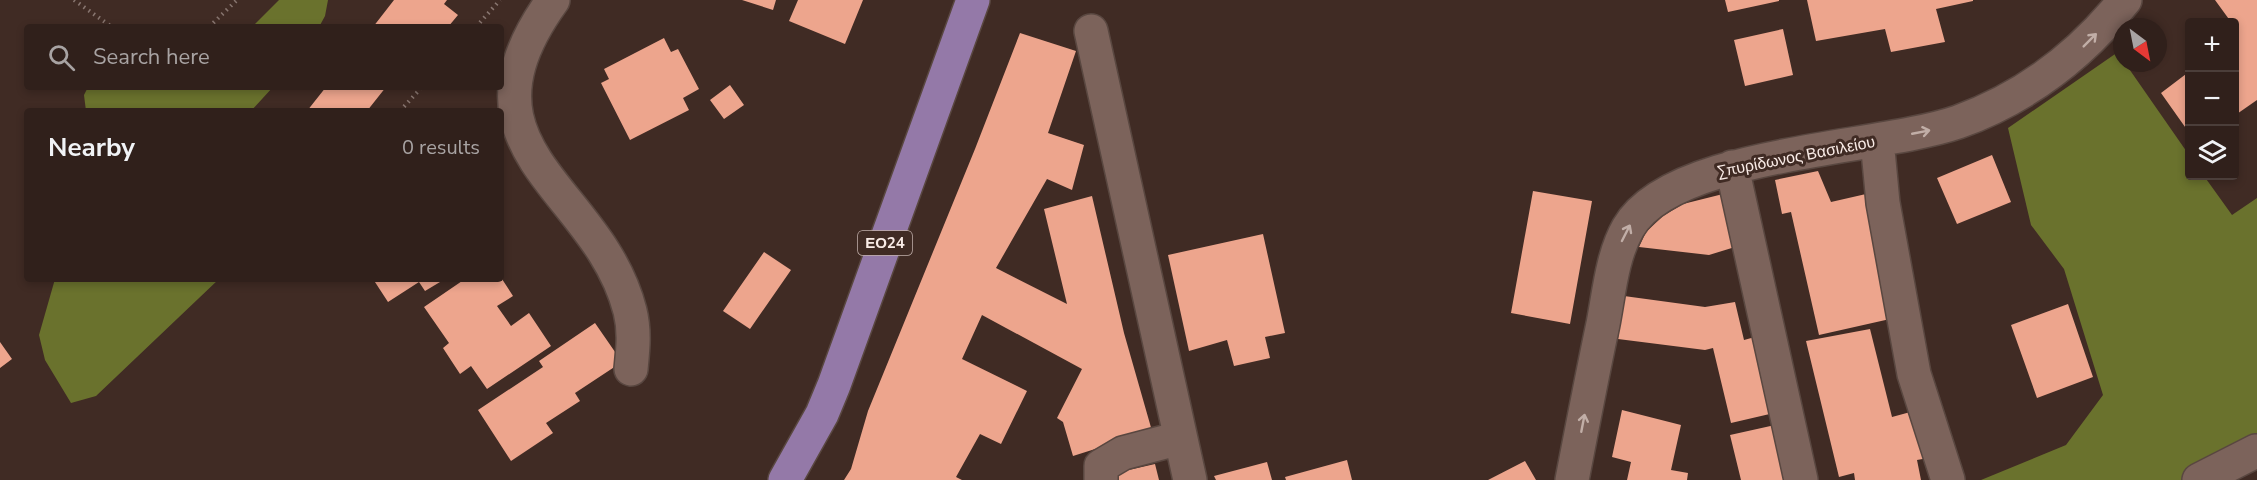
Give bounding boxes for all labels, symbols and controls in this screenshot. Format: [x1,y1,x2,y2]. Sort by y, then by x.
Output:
north arrow [2113,18,2167,72]
map controls [2185,18,2239,180]
button: + [2185,18,2239,72]
search box [24,24,504,90]
one-way arrow [2083,32,2098,47]
icon: search [45,41,78,74]
text: Search here [93,42,210,72]
button: − [2185,72,2239,126]
one-way arrow [1911,126,1930,137]
button: layers [2185,126,2239,180]
text: Nearby [48,130,135,165]
street label: Σπυρίδωνος Βασιλείου [1715,131,1877,183]
text: 0 results [402,134,480,161]
one-way arrow [1620,225,1632,242]
road number: ΕΟ24 [858,231,912,255]
one-way arrow [1578,413,1589,433]

